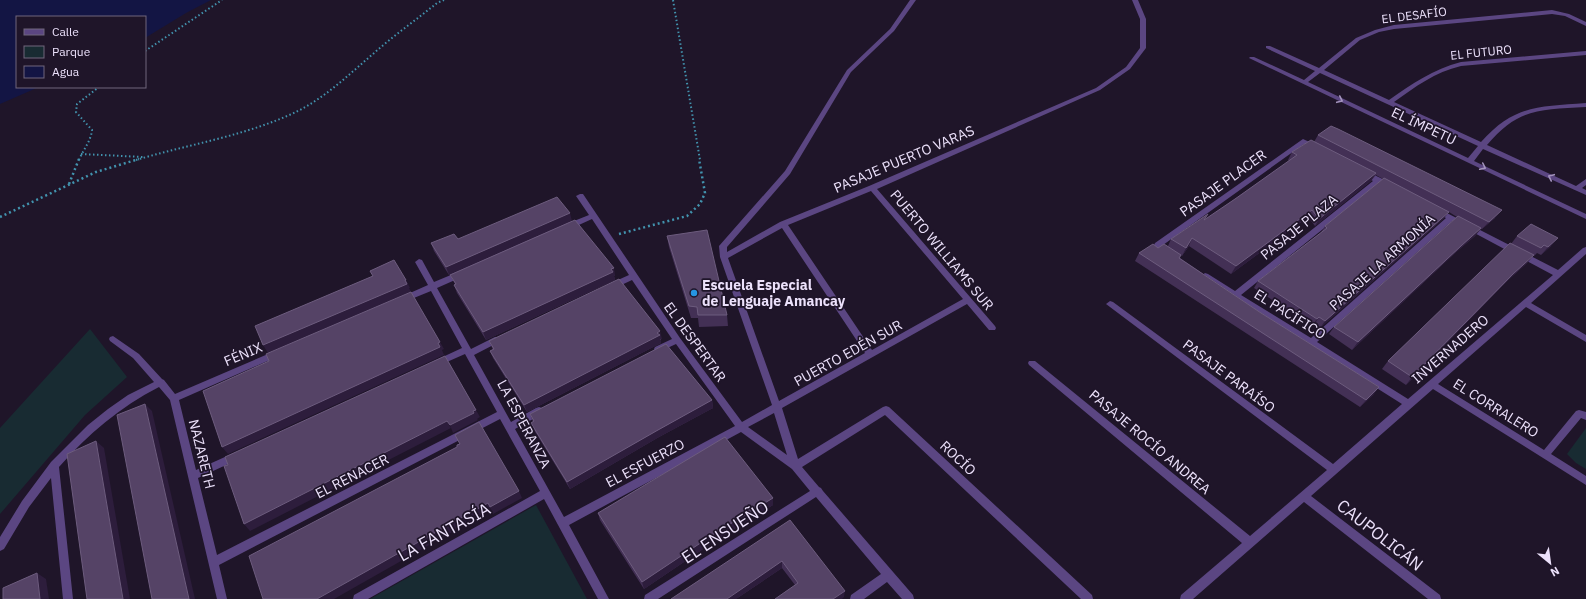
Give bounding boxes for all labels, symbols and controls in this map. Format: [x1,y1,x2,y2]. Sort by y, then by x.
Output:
street label: EL DESAFÍO [1381,4,1447,26]
legend [16,16,146,88]
text: Calle [52,24,79,39]
street label: EL FUTURO [1450,41,1512,63]
text: Parque [52,44,91,59]
text: Agua [52,64,80,79]
one-way arrow [1335,95,1343,103]
street label: EL ÍMPETU [1389,102,1460,149]
street label: PASAJE PUERTO VARAS [831,121,977,197]
street label: PASAJE PLACER [1176,145,1270,221]
one-way arrow [1478,162,1486,170]
one-way arrow [1547,174,1555,182]
street label: PUERTO WILLIAMS SUR [886,186,998,314]
street label: PASAJE PLAZA [1257,190,1341,264]
street label: PASAJE LA ARMONÍA [1325,209,1439,314]
place label: Escuela Especial de Lenguaje Amancay [702,276,846,310]
street label: EL PACÍFICO [1251,284,1330,343]
marker: Escuela Especial de Lenguaje Amancay [689,288,699,298]
street label: EL DESPERTAR [660,298,730,386]
street label: INVERNADERO [1408,311,1492,387]
street label: PUERTO EDÉN SUR [790,315,905,390]
street label: PASAJE PARAÍSO [1179,335,1279,417]
street label: FÉNIX [221,337,265,370]
street label: EL CORRALERO [1450,374,1542,442]
street label: LA ESPERANZA [493,377,555,471]
street label: PASAJE ROCÍO ANDREA [1086,385,1215,498]
street label: NAZARETH [185,417,219,491]
street label: EL ESFUERZO [602,435,688,491]
street label: ROCÍO [936,436,981,479]
street label: EL RENACER [312,450,392,502]
street label: CAUPOLICÁN [1332,494,1428,576]
street label: EL ENSUEÑO [677,496,773,568]
street label: LA FANTASÍA [394,497,494,566]
north arrow [1530,543,1570,583]
text: N [1548,564,1562,580]

